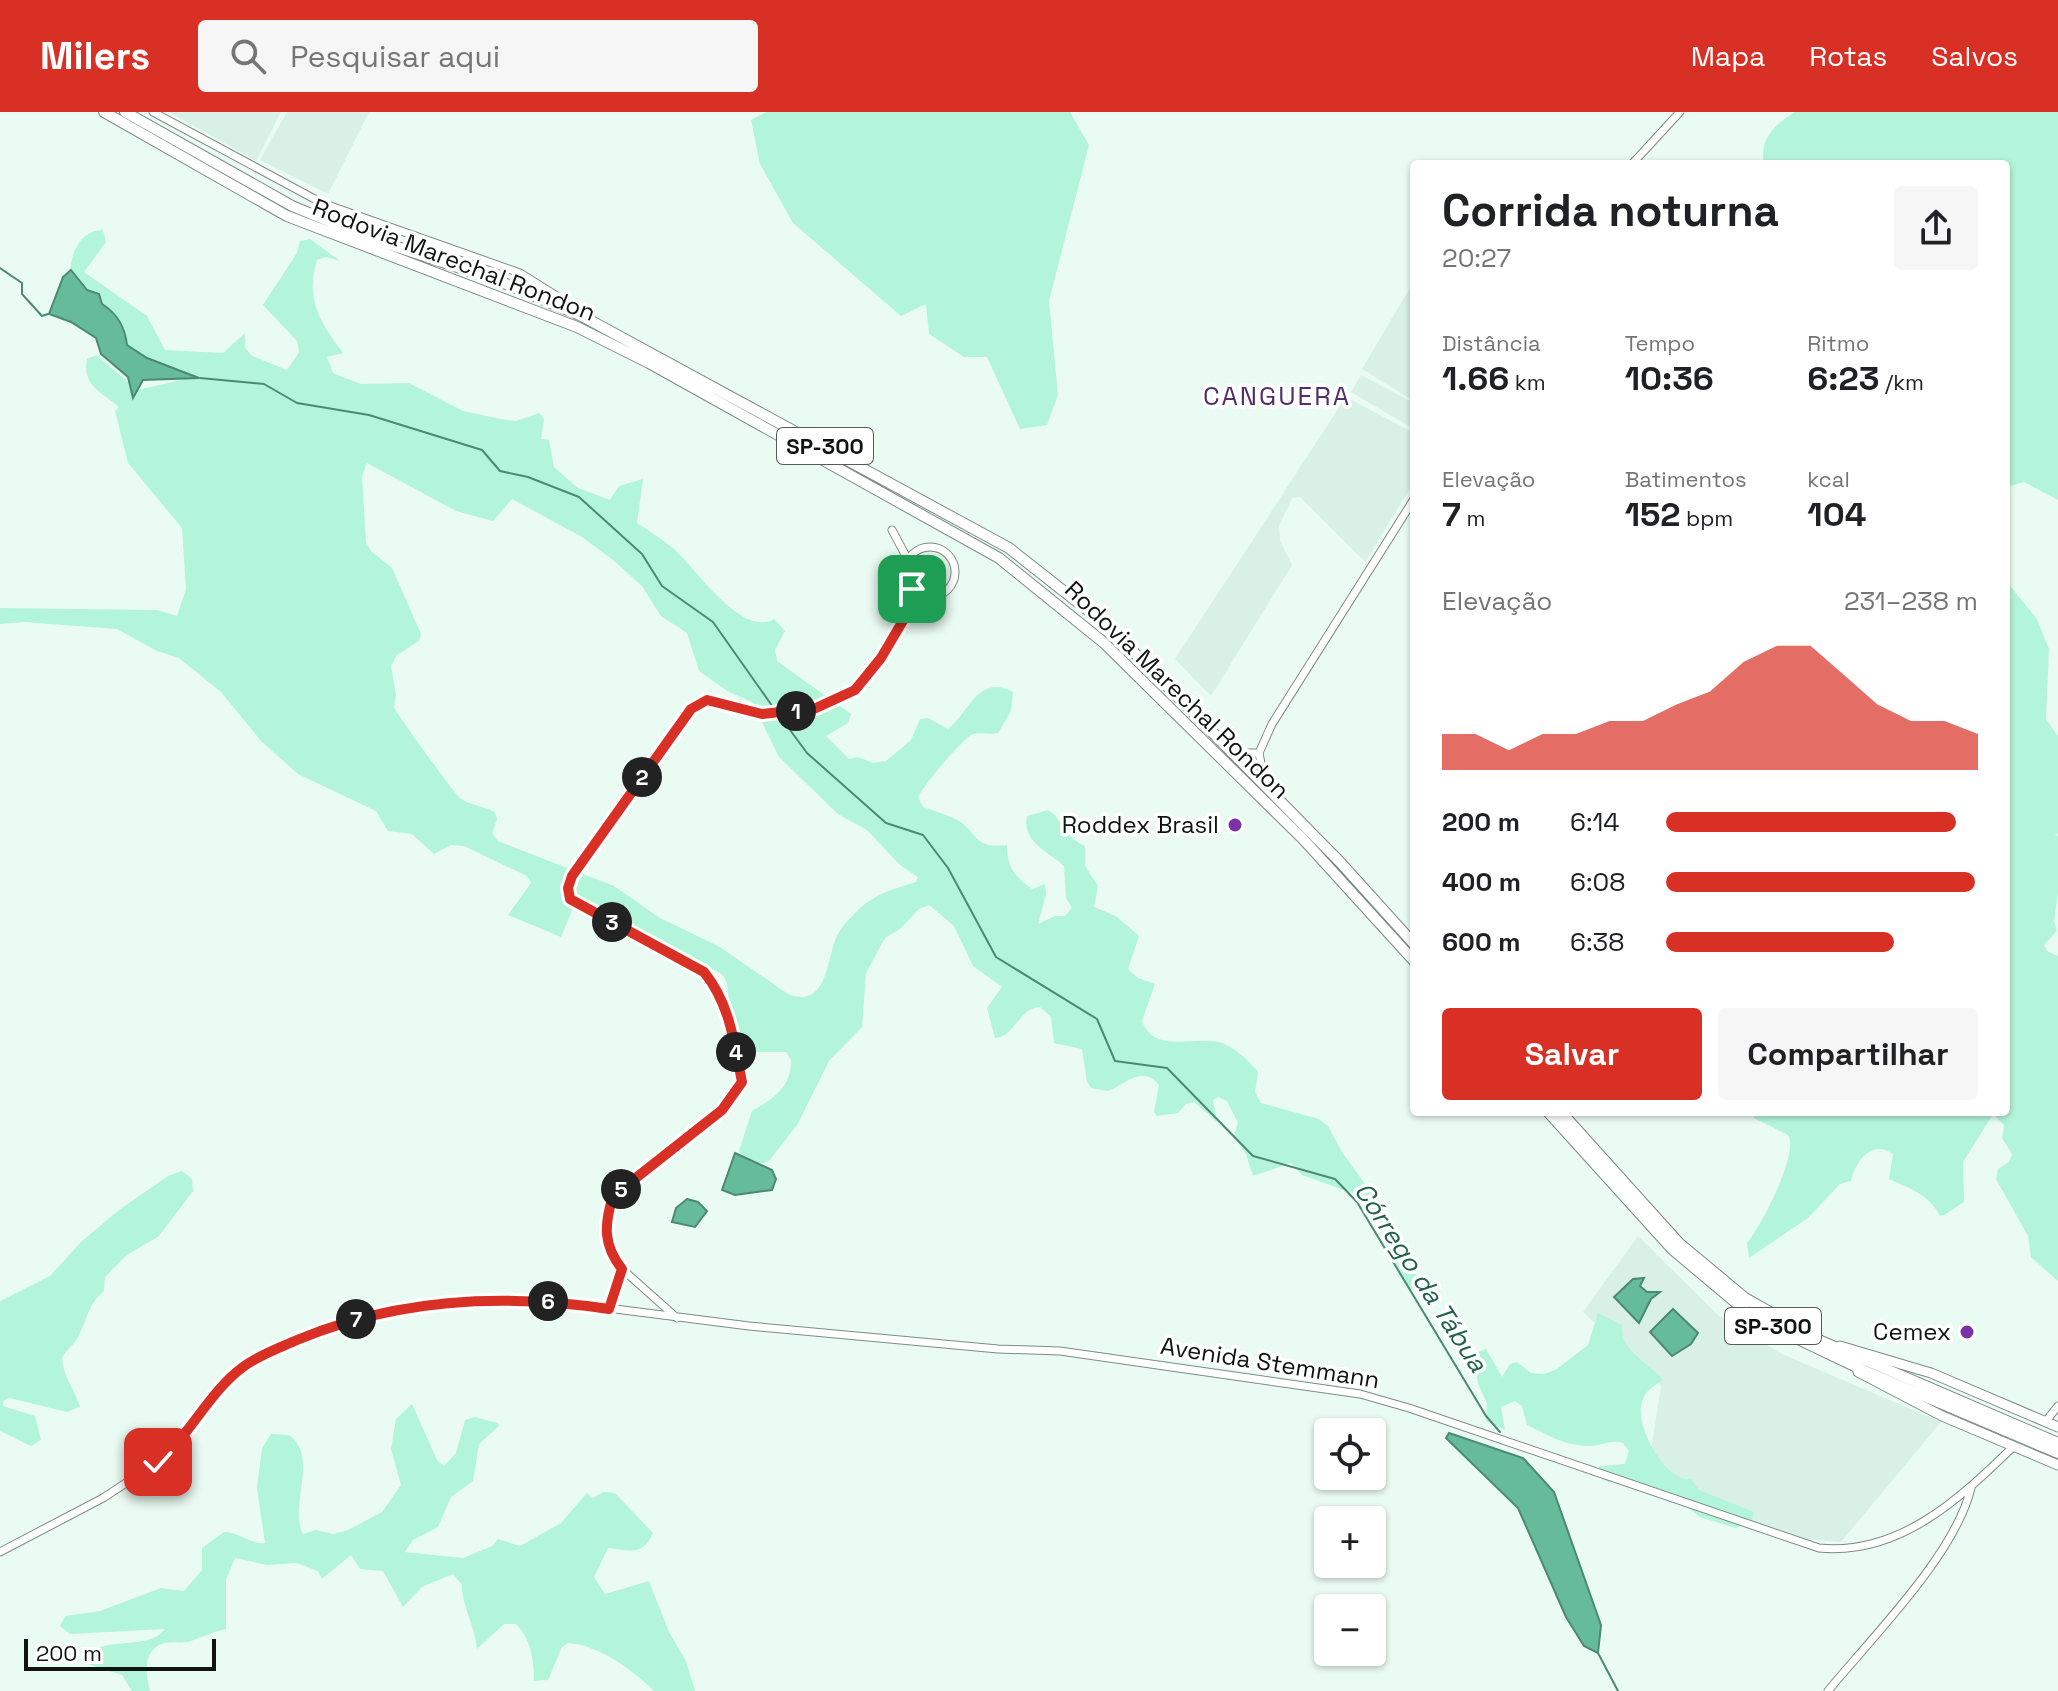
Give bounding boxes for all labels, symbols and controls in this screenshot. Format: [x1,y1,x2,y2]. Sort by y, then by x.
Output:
search box [198,20,758,92]
text: Milers [40,32,150,80]
icon: search [226,34,270,78]
text: Pesquisar aqui [290,37,500,76]
text: Mapa [1691,38,1765,74]
text: Rotas [1809,38,1887,74]
text: Salvos [1931,38,2018,74]
text: Corrida noturna [1442,183,1779,239]
button: share [1894,186,1978,270]
street label: Rodovia Marechal Rondon [308,191,600,328]
text: 20:27 [1442,241,1511,275]
text: Distância [1442,329,1541,357]
text: Tempo [1625,329,1695,357]
text: Ritmo [1807,329,1869,357]
text: 1.66 [1442,357,1509,400]
text: 10:36 [1625,357,1714,400]
text: 6:23 [1807,357,1879,400]
text: km [1509,368,1546,396]
text: /km [1879,368,1924,396]
district label: CANGUERA [1203,379,1351,413]
road number: SP-300 [777,428,873,464]
text: Elevação [1442,465,1535,493]
text: Batimentos [1625,465,1747,493]
text: kcal [1807,465,1850,493]
text: 7 [1442,493,1461,536]
text: 152 [1625,493,1680,536]
text: 104 [1807,493,1866,536]
text: m [1461,504,1485,532]
text: bpm [1680,504,1733,532]
pin [878,555,946,623]
icon: arrive [890,567,934,611]
street label: Rodovia Marechal Rondon [1058,574,1296,805]
text: Elevação [1442,584,1552,618]
text: 231–238 m [1844,584,1978,618]
pin: 1 [776,691,816,731]
text: 1 [791,697,801,725]
pin: 2 [622,757,662,797]
text: 2 [635,763,649,791]
text: 200 m [1442,805,1520,839]
text: 6:14 [1570,805,1620,839]
place label: Roddex Brasil [1062,809,1219,840]
marker: Roddex Brasil [1226,816,1244,834]
text: 400 m [1442,865,1521,899]
text: 6:08 [1570,865,1625,899]
pin: 3 [592,902,632,942]
text: 3 [605,908,619,936]
text: 600 m [1442,925,1521,959]
text: 6:38 [1570,925,1624,959]
button: Salvar [1442,1008,1702,1100]
button: Compartilhar [1718,1008,1978,1100]
pin: 4 [716,1032,756,1072]
text: 4 [729,1038,743,1066]
pin: 5 [601,1169,641,1209]
text: 5 [614,1175,628,1203]
water label: Córrego da Tábua [1347,1175,1496,1379]
pin: 6 [528,1281,568,1321]
text: 6 [541,1287,555,1315]
pin: 7 [336,1299,376,1339]
text: 7 [350,1305,362,1333]
road number: SP-300 [1725,1308,1821,1344]
place label: Cemex [1873,1316,1951,1347]
marker: Cemex [1958,1323,1976,1341]
street label: Avenida Stemmann [1158,1330,1382,1395]
map controls [1314,1418,1386,1666]
button: locate [1314,1418,1386,1490]
pin [124,1428,192,1496]
icon: check [136,1440,180,1484]
button: + [1314,1506,1386,1578]
button: − [1314,1594,1386,1666]
scale bar [24,1635,216,1671]
text: 200 m [36,1639,102,1667]

